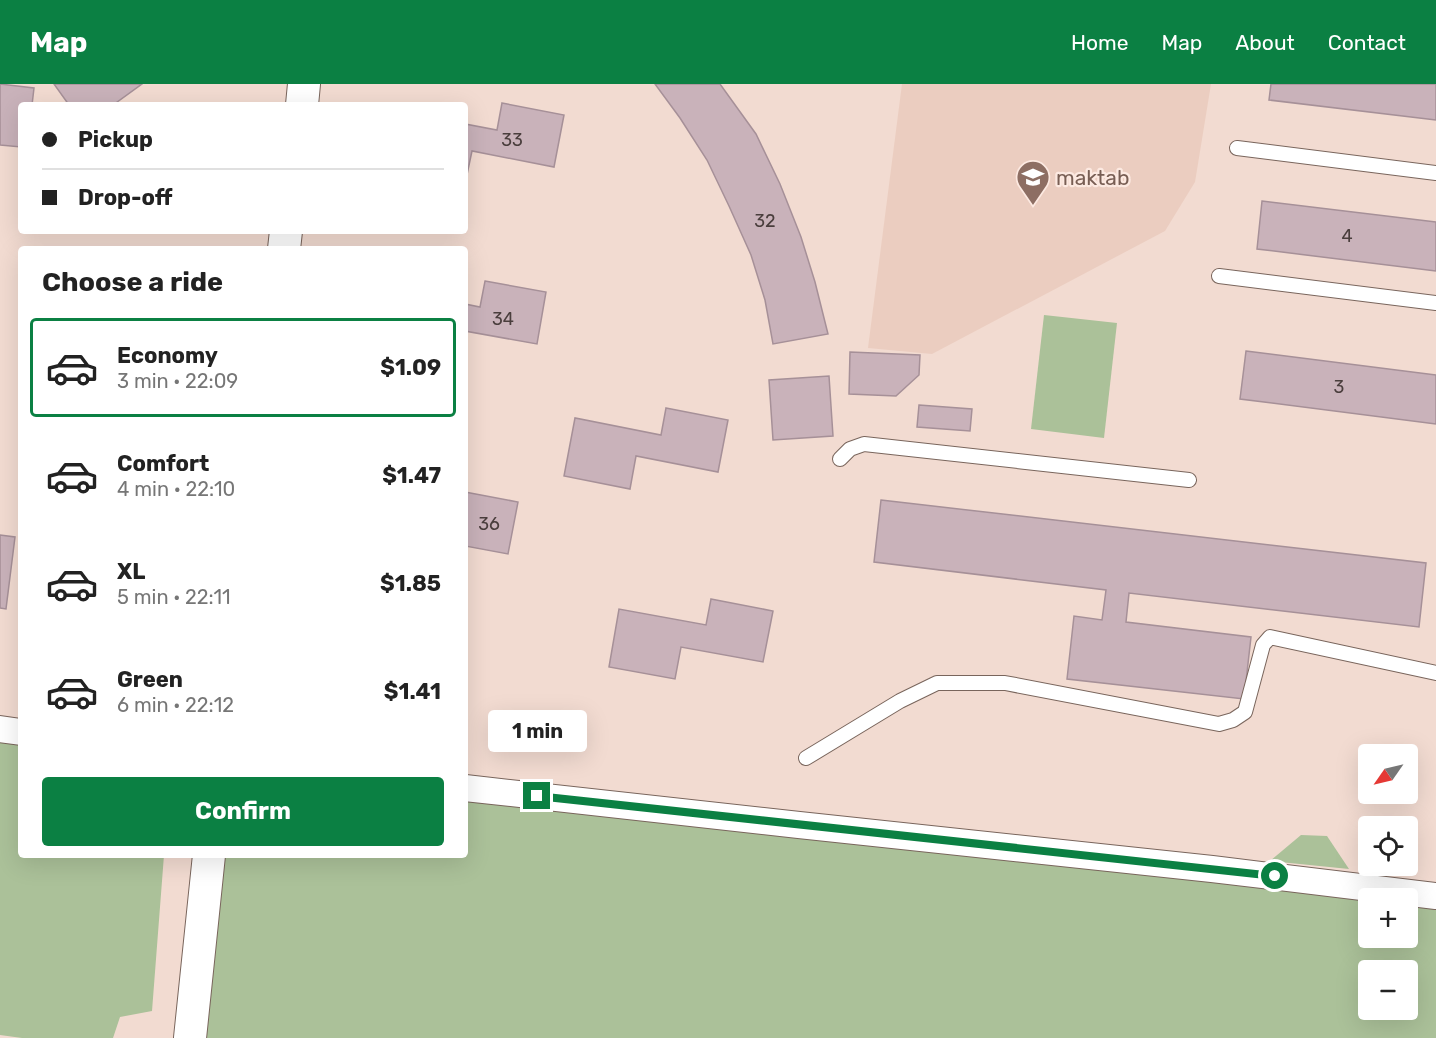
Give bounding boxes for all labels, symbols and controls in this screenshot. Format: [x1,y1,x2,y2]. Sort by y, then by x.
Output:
text: Map [30,26,87,59]
text: Home [1071,30,1128,55]
text: Map [1161,30,1202,55]
text: About [1235,30,1295,55]
text: Contact [1328,30,1406,55]
text: Pickup [78,126,153,153]
house number: 33 [501,129,523,151]
school or university icon: maktab [1015,159,1051,206]
place label: maktab [1056,165,1129,190]
text: Drop-off [78,184,173,211]
house number: 32 [754,210,776,232]
house number: 4 [1341,225,1353,247]
text: Choose a ride [42,266,223,298]
house number: 34 [492,308,514,330]
icon: car [45,341,99,395]
text: Economy [117,342,218,369]
text: $1.09 [380,354,441,381]
text: 3 min · 22:09 [117,369,238,393]
house number: 3 [1334,376,1344,398]
icon: car [45,449,99,503]
text: Comfort [117,450,209,477]
text: $1.47 [382,462,441,489]
text: 4 min · 22:10 [117,477,235,501]
house number: 36 [478,513,500,535]
icon: car [45,557,99,611]
text: XL [117,558,145,585]
text: $1.85 [380,570,441,597]
text: 5 min · 22:11 [117,585,231,609]
icon: car [45,665,99,719]
text: Green [117,666,183,693]
text: $1.41 [384,678,441,705]
text: 6 min · 22:12 [117,693,234,717]
callout: 1 min [488,709,586,751]
text: 1 min [512,719,563,743]
north arrow [1358,744,1418,804]
map controls [1358,744,1418,1020]
button: Confirm [42,777,444,846]
route end [523,782,550,809]
button: locate [1358,816,1418,876]
route start [1261,862,1288,889]
button: + [1358,888,1418,948]
button: − [1358,960,1418,1020]

